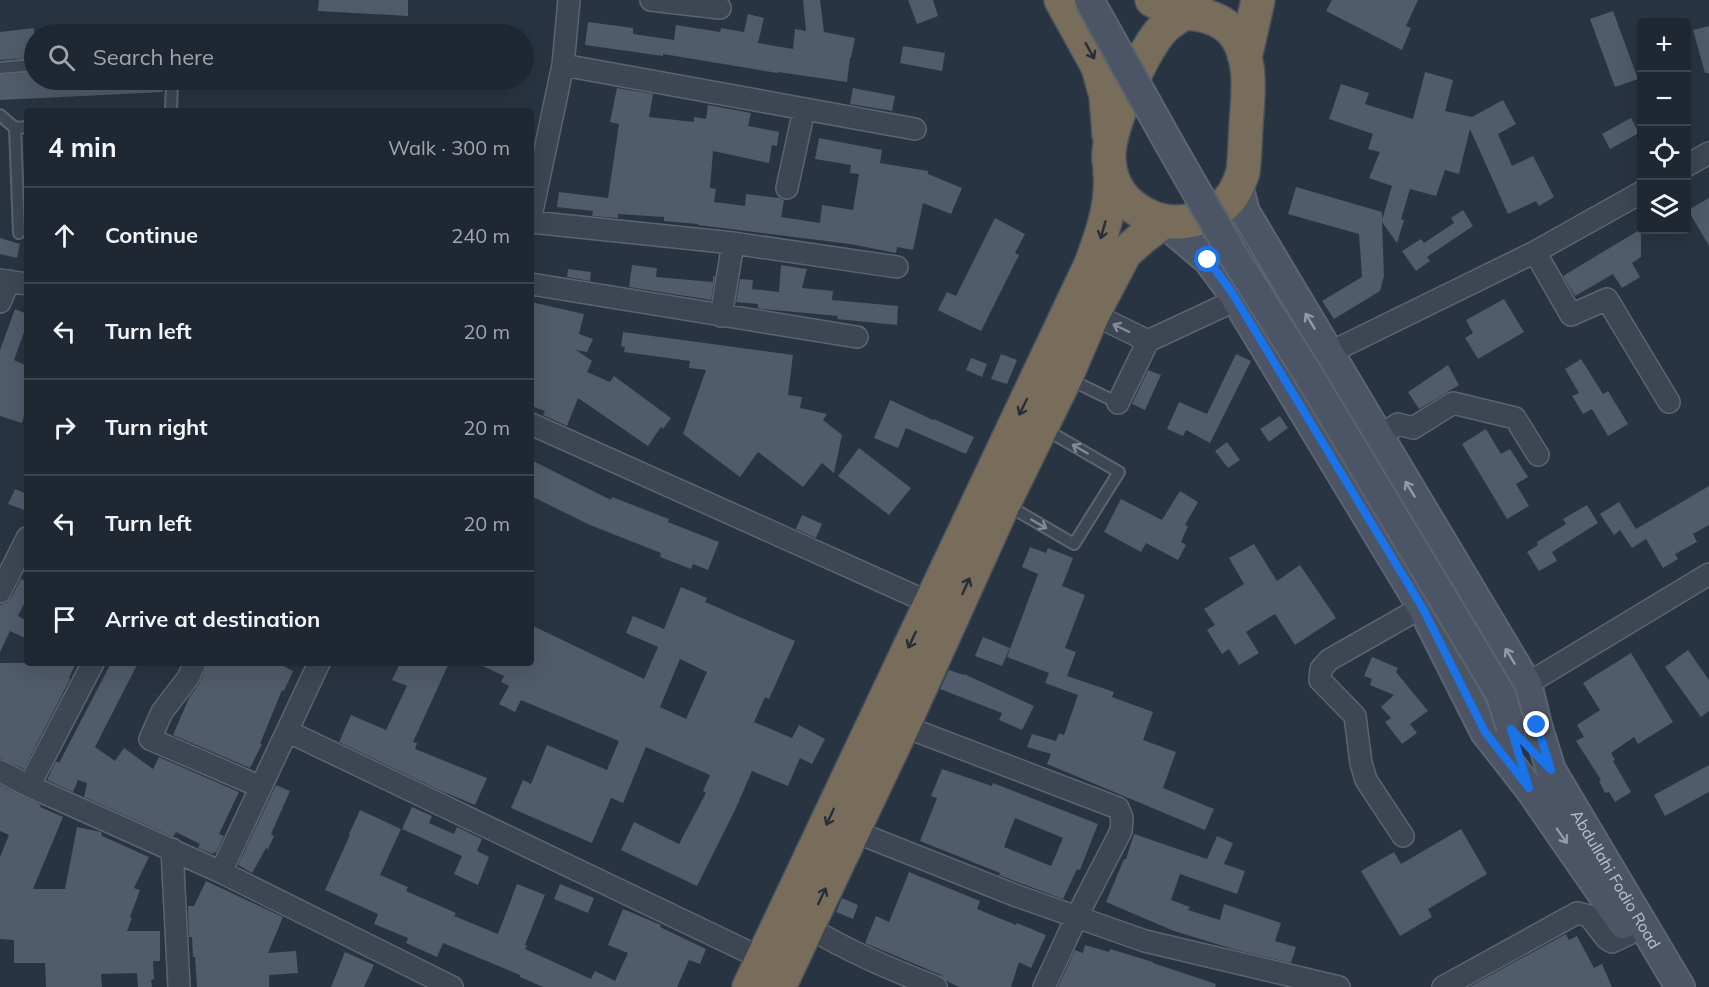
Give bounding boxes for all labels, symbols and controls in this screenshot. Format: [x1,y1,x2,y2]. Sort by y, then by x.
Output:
map controls [1637,18,1691,234]
button: + [1637,18,1691,72]
search box [24,24,534,90]
icon: search [45,41,78,74]
one-way arrow [1084,42,1096,59]
text: Search here [93,43,214,71]
button: − [1637,72,1691,126]
button: locate [1637,126,1691,180]
text: 4 min [48,131,117,164]
text: Walk · 300 m [388,135,510,160]
button: layers [1637,180,1691,234]
icon: ahead [48,219,81,252]
one-way arrow [1097,220,1108,239]
text: Continue [105,221,198,249]
text: 240 m [451,223,510,248]
route start [1194,246,1220,272]
one-way arrow [1304,313,1316,330]
icon: left [48,315,81,348]
text: Turn left [105,317,192,345]
text: 20 m [463,319,510,344]
one-way arrow [1112,321,1130,333]
one-way arrow [1016,398,1028,416]
icon: right [48,411,81,444]
text: Turn right [105,413,208,441]
text: 20 m [463,415,510,440]
one-way arrow [1072,443,1089,455]
one-way arrow [1403,481,1415,498]
icon: left [48,507,81,540]
text: Turn left [105,509,192,537]
text: 20 m [463,511,510,536]
one-way arrow [1030,518,1047,530]
one-way arrow [961,578,973,596]
icon: arrive [48,603,81,636]
text: Arrive at destination [105,605,320,633]
one-way arrow [906,631,918,649]
one-way arrow [1503,648,1515,665]
route end [1523,711,1549,737]
street label: Abdullahi Fodio Road [1567,806,1665,952]
one-way arrow [823,808,835,826]
one-way arrow [1556,827,1568,844]
one-way arrow [817,888,829,906]

